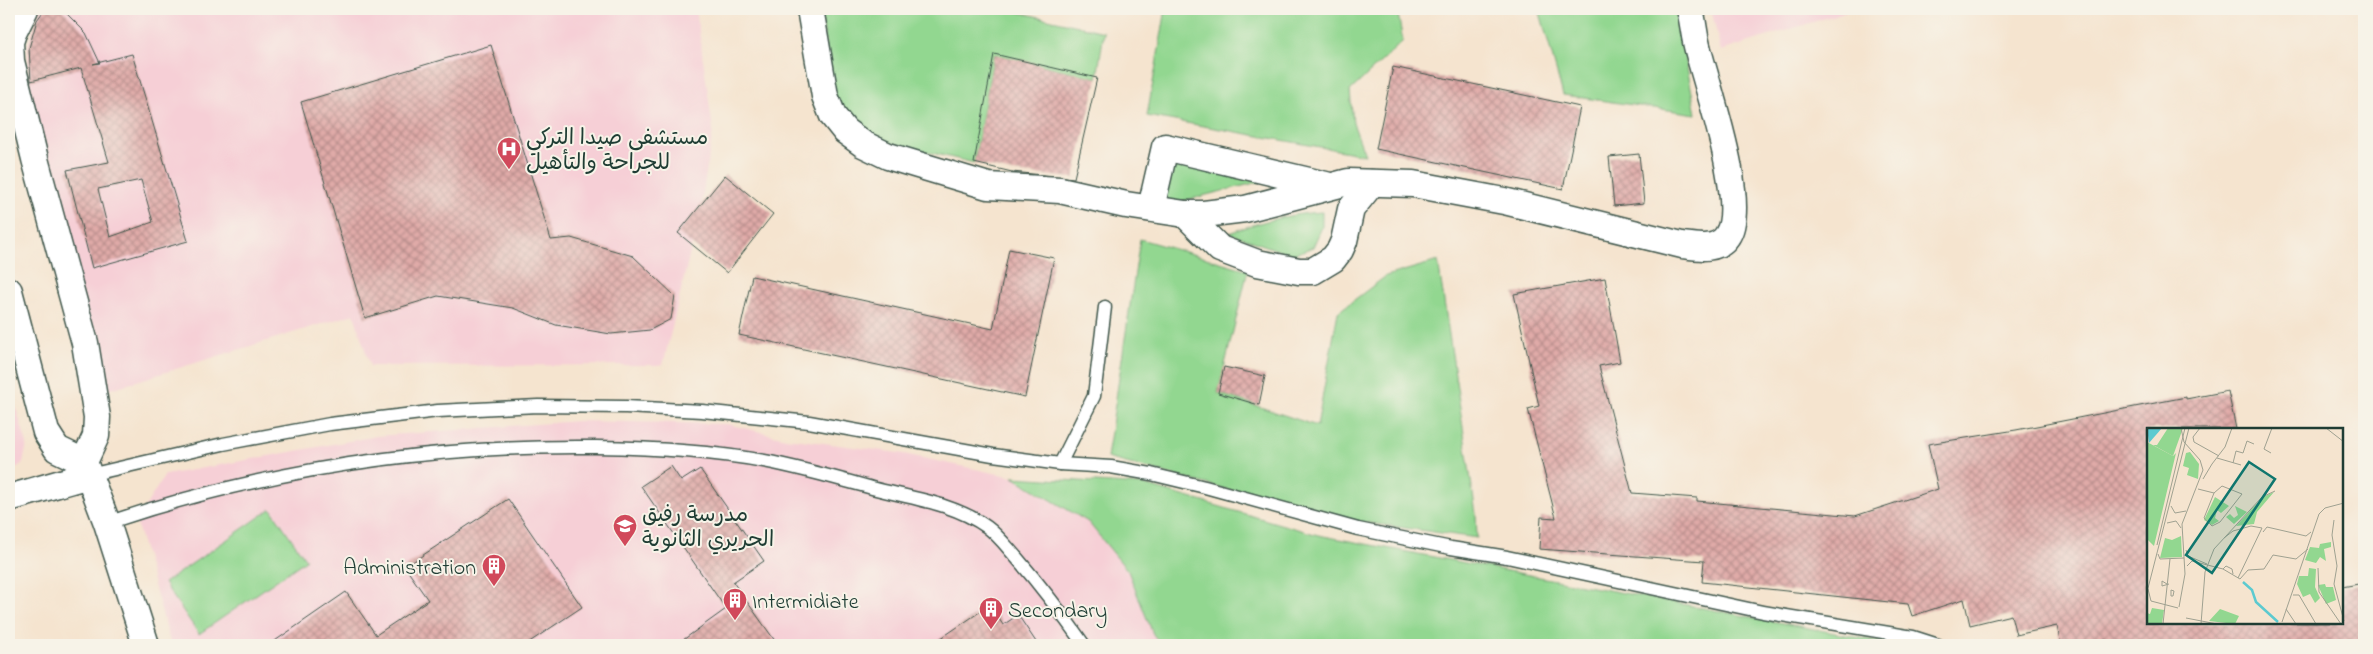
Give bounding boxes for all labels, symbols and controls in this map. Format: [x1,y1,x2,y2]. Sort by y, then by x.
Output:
place label: مستشفى صيدا التركي للجراحة والتأهيل [526,123,708,180]
hospital icon: مستشفى صيدا التركي للجراحة والتأهيل [496,136,522,170]
inset map [2147,428,2343,624]
place label: مدرسة رفيق الحريري الثانوية [642,500,774,557]
school or university icon: مدرسة رفيق الحريري الثانوية [612,513,638,547]
place label: Administration [343,553,476,585]
building icon: Administration [481,553,507,587]
building icon: Intermidiate [722,587,748,621]
place label: Intermidiate [752,587,859,619]
building icon: Secondary [978,596,1004,630]
place label: Secondary [1008,596,1107,629]

